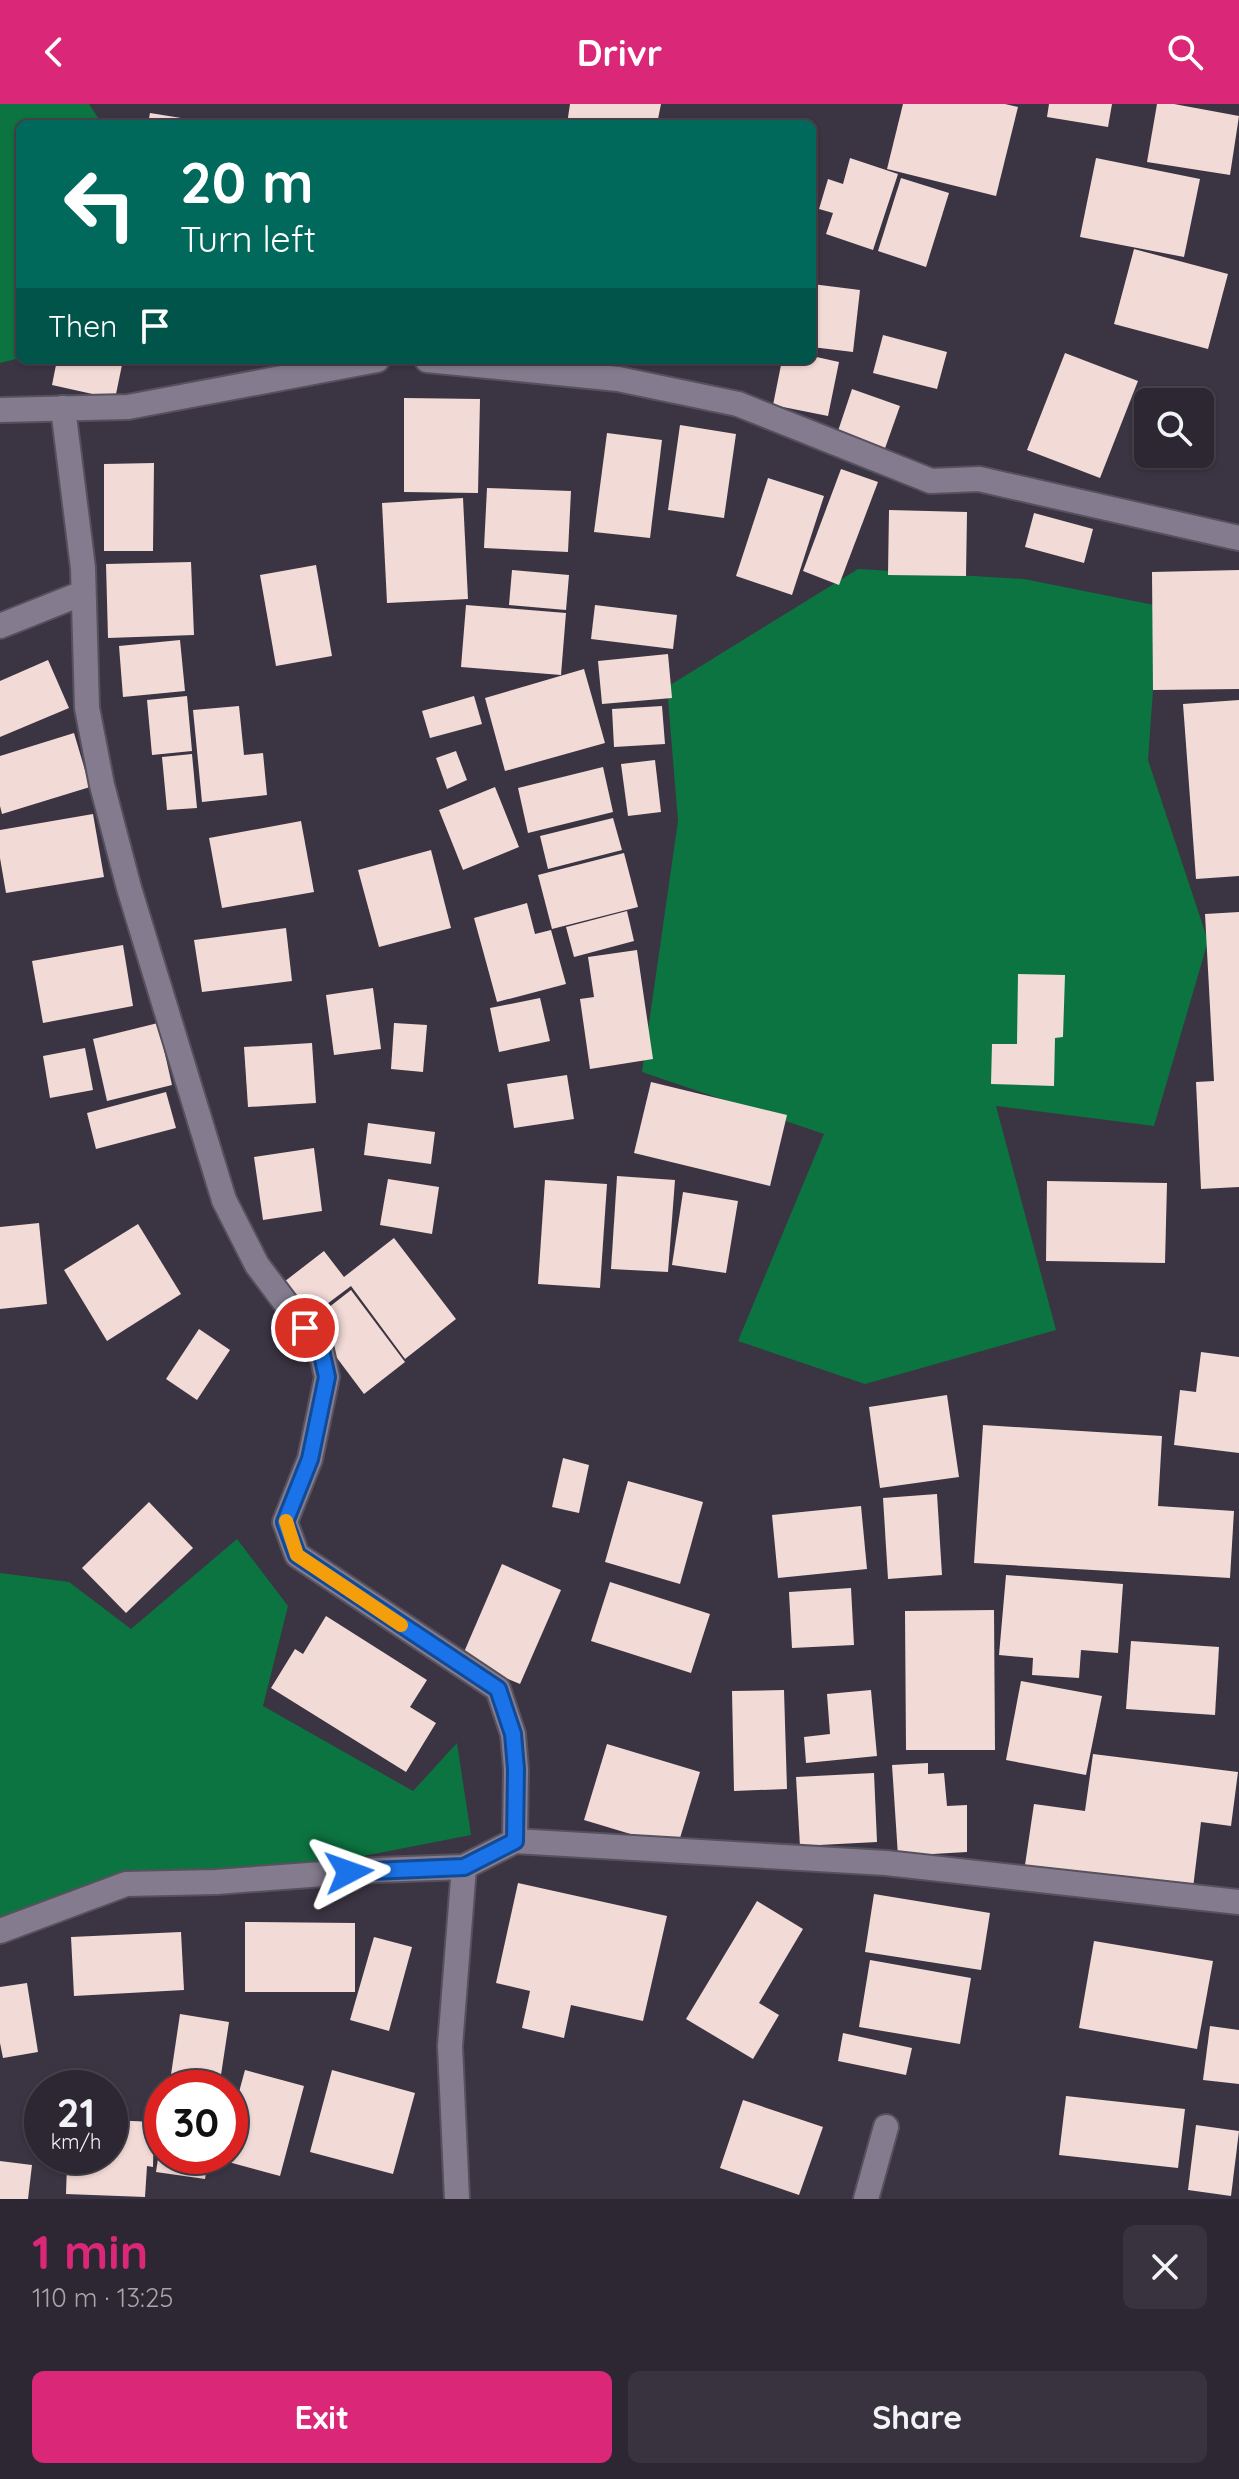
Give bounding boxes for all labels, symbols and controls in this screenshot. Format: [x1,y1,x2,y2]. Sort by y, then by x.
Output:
icon: back [32,30,76,74]
text: Drivr [577,30,662,75]
icon: search [1163,30,1207,74]
text: 20 m [180,147,314,217]
icon: left [48,152,152,256]
text: Turn left [180,216,316,261]
icon: arrive [133,304,177,348]
text: Then [48,307,117,345]
map controls [1134,388,1214,468]
button: search [1134,388,1214,468]
pin [271,1294,339,1362]
icon: arrive [283,1306,327,1350]
position arrow [307,1830,391,1914]
speed limit sign: 30 [144,2070,248,2174]
text: 21 [57,2087,95,2137]
text: km/h [51,2129,101,2154]
text: 1 min [32,2221,148,2281]
button: close [1123,2225,1207,2309]
text: 110 m · 13:25 [32,2281,173,2314]
button: Exit [32,2371,612,2463]
button: Share [628,2371,1207,2463]

